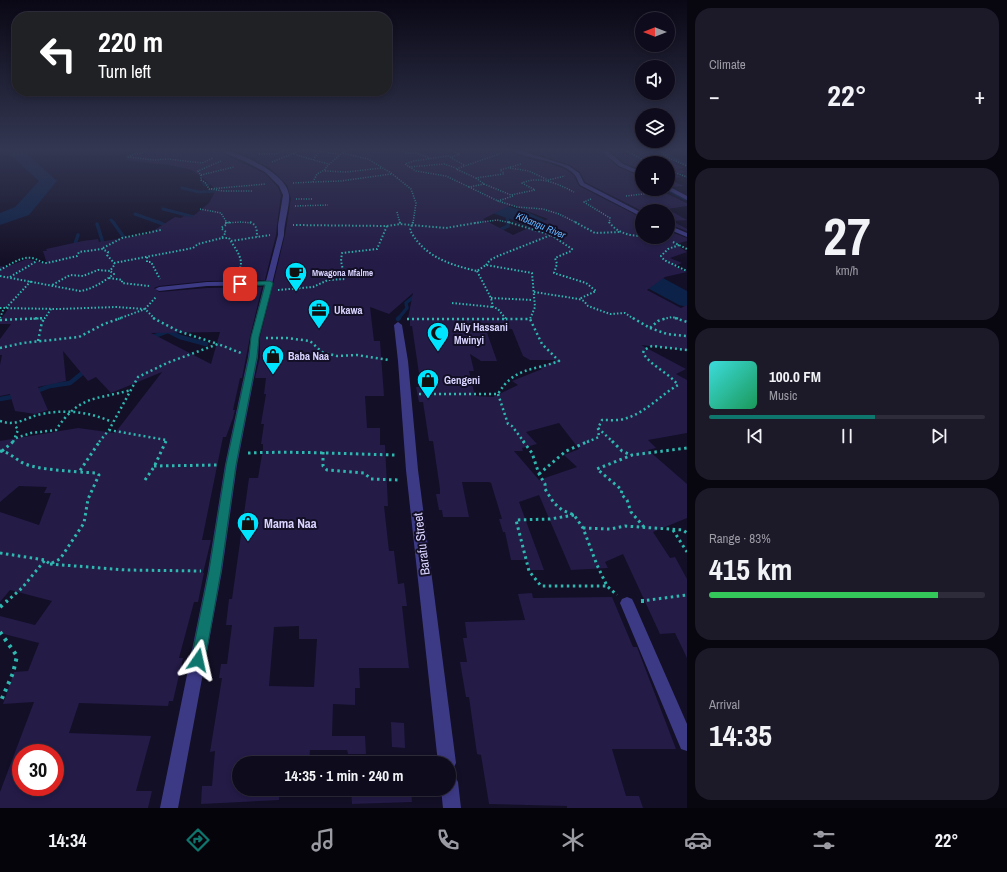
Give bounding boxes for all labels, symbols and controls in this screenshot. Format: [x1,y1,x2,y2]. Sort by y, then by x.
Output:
north arrow [635,12,675,52]
map controls [635,12,675,244]
text: 220 m [98,23,163,61]
icon: left [32,28,84,80]
text: Climate [709,56,746,73]
text: Turn left [98,59,151,84]
button: sound [635,60,675,100]
text: 22° [827,75,867,115]
text: − [709,81,720,111]
text: + [974,81,985,111]
button: layers [635,108,675,148]
button: + [635,156,675,196]
text: 27 [823,201,871,271]
button: − [635,204,675,244]
water label: Kibangu River [514,209,568,242]
cafe icon: Mwagona Mfalme [283,260,309,293]
text: km/h [835,262,859,279]
pin [223,267,257,301]
place label: Mwagona Mfalme [312,267,373,279]
icon: arrive [229,273,251,295]
office icon: Ukawa [306,297,332,330]
place label: Ukawa [334,303,363,317]
mosque icon: Aliy Hassani Mwinyi [425,320,451,353]
place label: Aliy Hassani Mwinyi [454,320,508,347]
shop icon: Baba Naa [260,343,286,376]
place label: Baba Naa [288,349,329,363]
text: 100.0 FM [769,366,821,387]
shop icon: Gengeni [415,367,441,400]
place label: Gengeni [444,373,480,387]
text: Music [769,387,797,404]
icon: previous [744,425,766,447]
icon: pause [836,425,858,447]
icon: next [928,425,950,447]
shop icon: Mama Naa [235,510,261,543]
street label: Barafu Street [409,512,434,576]
place label: Mama Naa [264,515,317,532]
text: Range · 83% [709,530,771,547]
text: 415 km [709,549,792,589]
position arrow [177,639,219,681]
text: Arrival [709,696,740,713]
text: 14:35 [709,715,772,755]
speed limit sign: 30 [12,744,64,796]
text: 14:35 · 1 min · 240 m [285,765,403,786]
icon: directions [184,826,212,854]
icon: music [309,826,337,854]
icon: phone [434,826,462,854]
icon: climate [559,826,587,854]
icon: car [684,826,712,854]
icon: filters [810,826,838,854]
text: 14:34 [49,828,86,853]
text: 22° [935,828,958,853]

